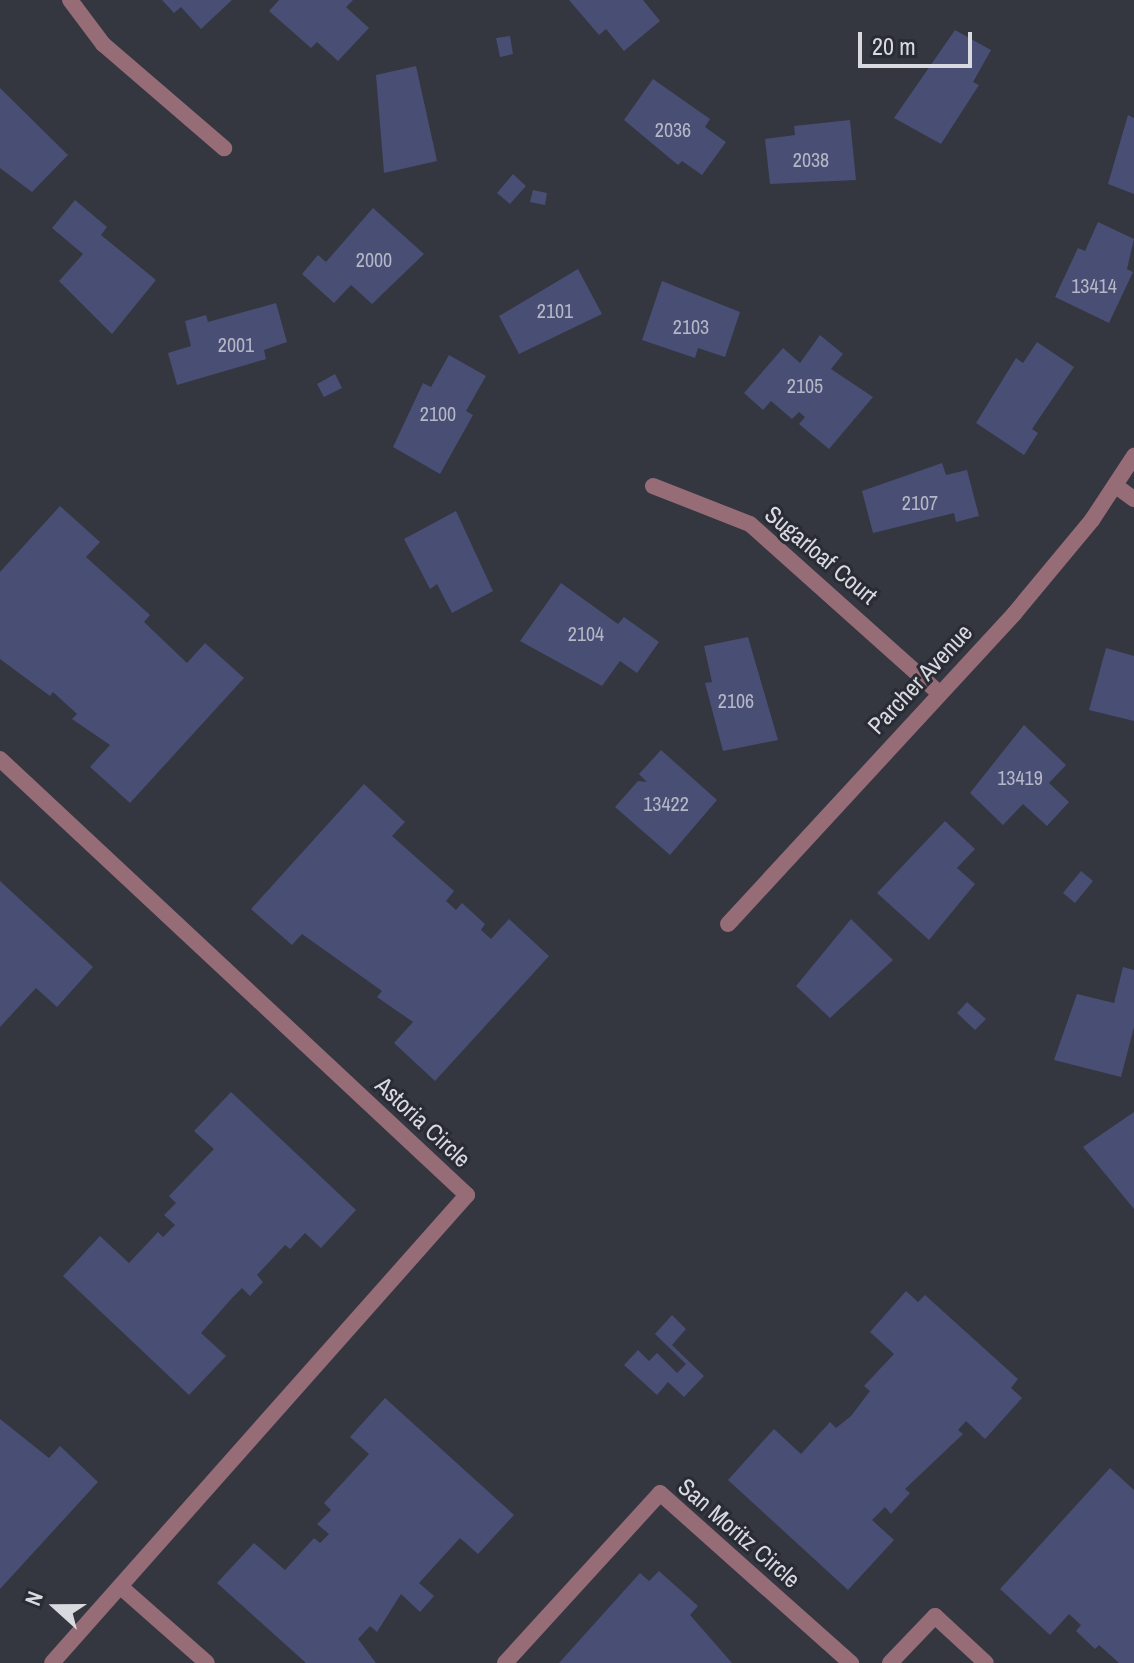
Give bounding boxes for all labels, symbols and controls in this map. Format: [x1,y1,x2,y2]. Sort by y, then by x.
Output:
scale bar [862,16,976,66]
text: 20 m [872,30,916,62]
house number: 2036 [655,117,691,141]
house number: 2038 [793,147,829,171]
house number: 2000 [356,247,392,271]
house number: 13414 [1071,273,1117,297]
house number: 2101 [537,298,573,322]
house number: 2103 [673,314,709,338]
house number: 2001 [218,332,254,356]
house number: 2105 [787,373,823,397]
house number: 2100 [420,401,456,425]
house number: 2107 [902,490,938,514]
street label: Sugarloaf Court [759,500,883,610]
street label: Parcher Avenue [861,618,979,740]
house number: 2104 [568,621,604,645]
house number: 2106 [718,688,754,712]
house number: 13419 [997,765,1043,789]
house number: 13422 [643,791,689,815]
street label: Astoria Circle [370,1071,476,1173]
street label: San Moritz Circle [672,1472,806,1594]
north arrow [16,1567,96,1647]
text: N [17,1587,50,1610]

